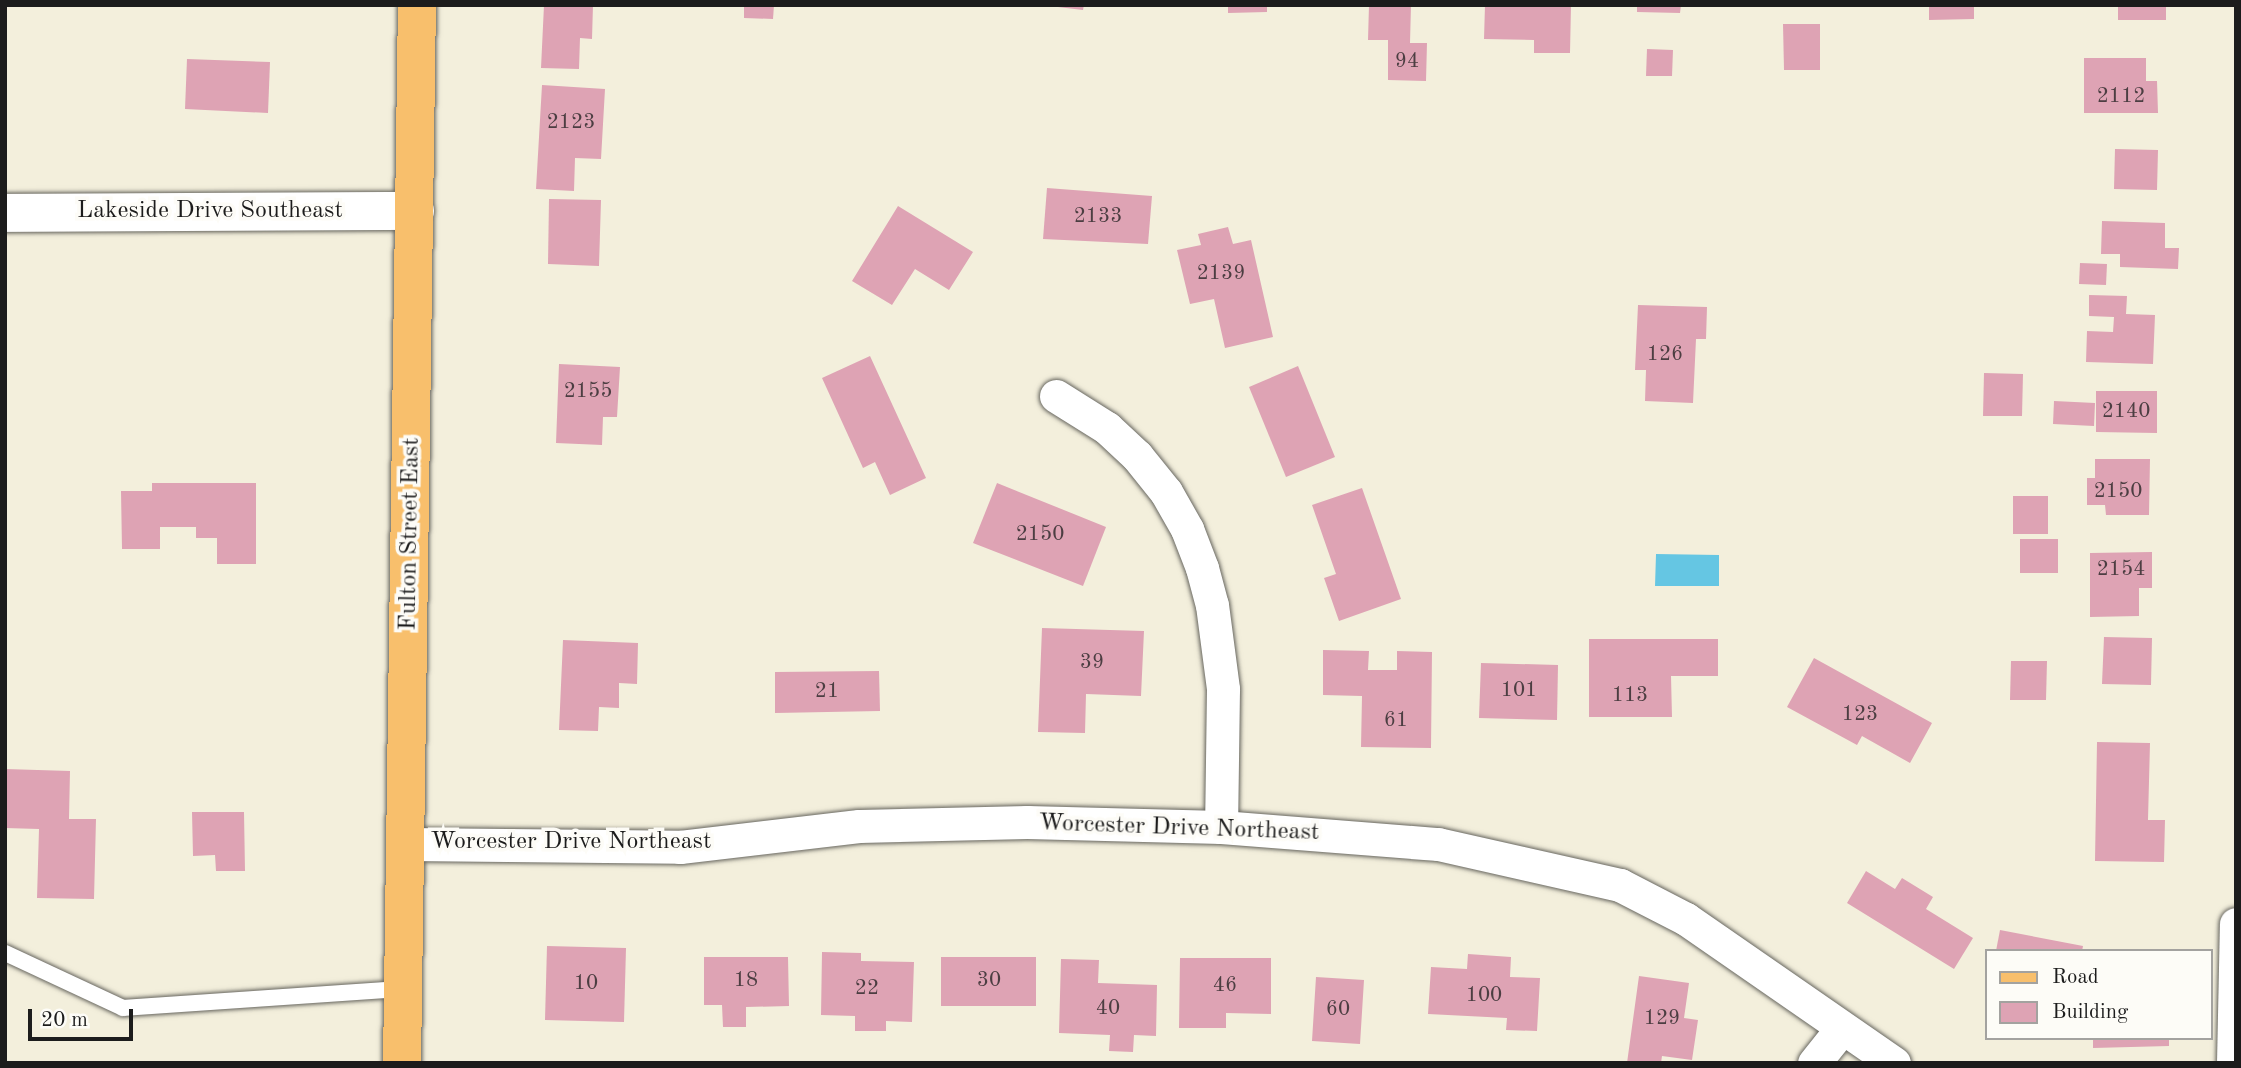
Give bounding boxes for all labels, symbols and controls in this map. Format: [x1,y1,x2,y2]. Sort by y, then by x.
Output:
house number: 94 [1395,49,1419,75]
house number: 2112 [2097,84,2145,110]
house number: 2123 [547,110,595,136]
street label: Lakeside Drive Southeast [77,198,343,226]
house number: 2133 [1074,204,1122,230]
house number: 2139 [1197,261,1245,287]
house number: 126 [1647,342,1683,368]
house number: 2155 [564,379,612,405]
house number: 2140 [2102,399,2150,425]
street label: Fulton Street East [395,437,427,631]
house number: 2150 [2094,479,2142,505]
house number: 2150 [1016,522,1064,548]
house number: 2154 [2097,557,2145,583]
house number: 39 [1080,650,1104,676]
house number: 101 [1501,678,1537,704]
house number: 21 [815,679,839,705]
house number: 113 [1612,683,1648,709]
house number: 123 [1842,702,1878,728]
house number: 61 [1384,708,1408,734]
street label: Worcester Drive Northeast [1038,810,1320,848]
street label: Worcester Drive Northeast [431,829,711,857]
legend [1986,949,2213,1040]
text: Road [2052,967,2099,988]
house number: 18 [734,968,758,994]
house number: 30 [977,968,1001,994]
house number: 10 [574,971,598,997]
house number: 46 [1213,973,1237,999]
house number: 22 [855,976,879,1002]
house number: 100 [1466,983,1502,1009]
scale bar [32,995,136,1038]
house number: 40 [1096,996,1120,1022]
house number: 60 [1326,997,1350,1023]
text: Building [2052,1002,2128,1023]
house number: 129 [1644,1006,1680,1032]
text: 20 m [41,1010,88,1031]

